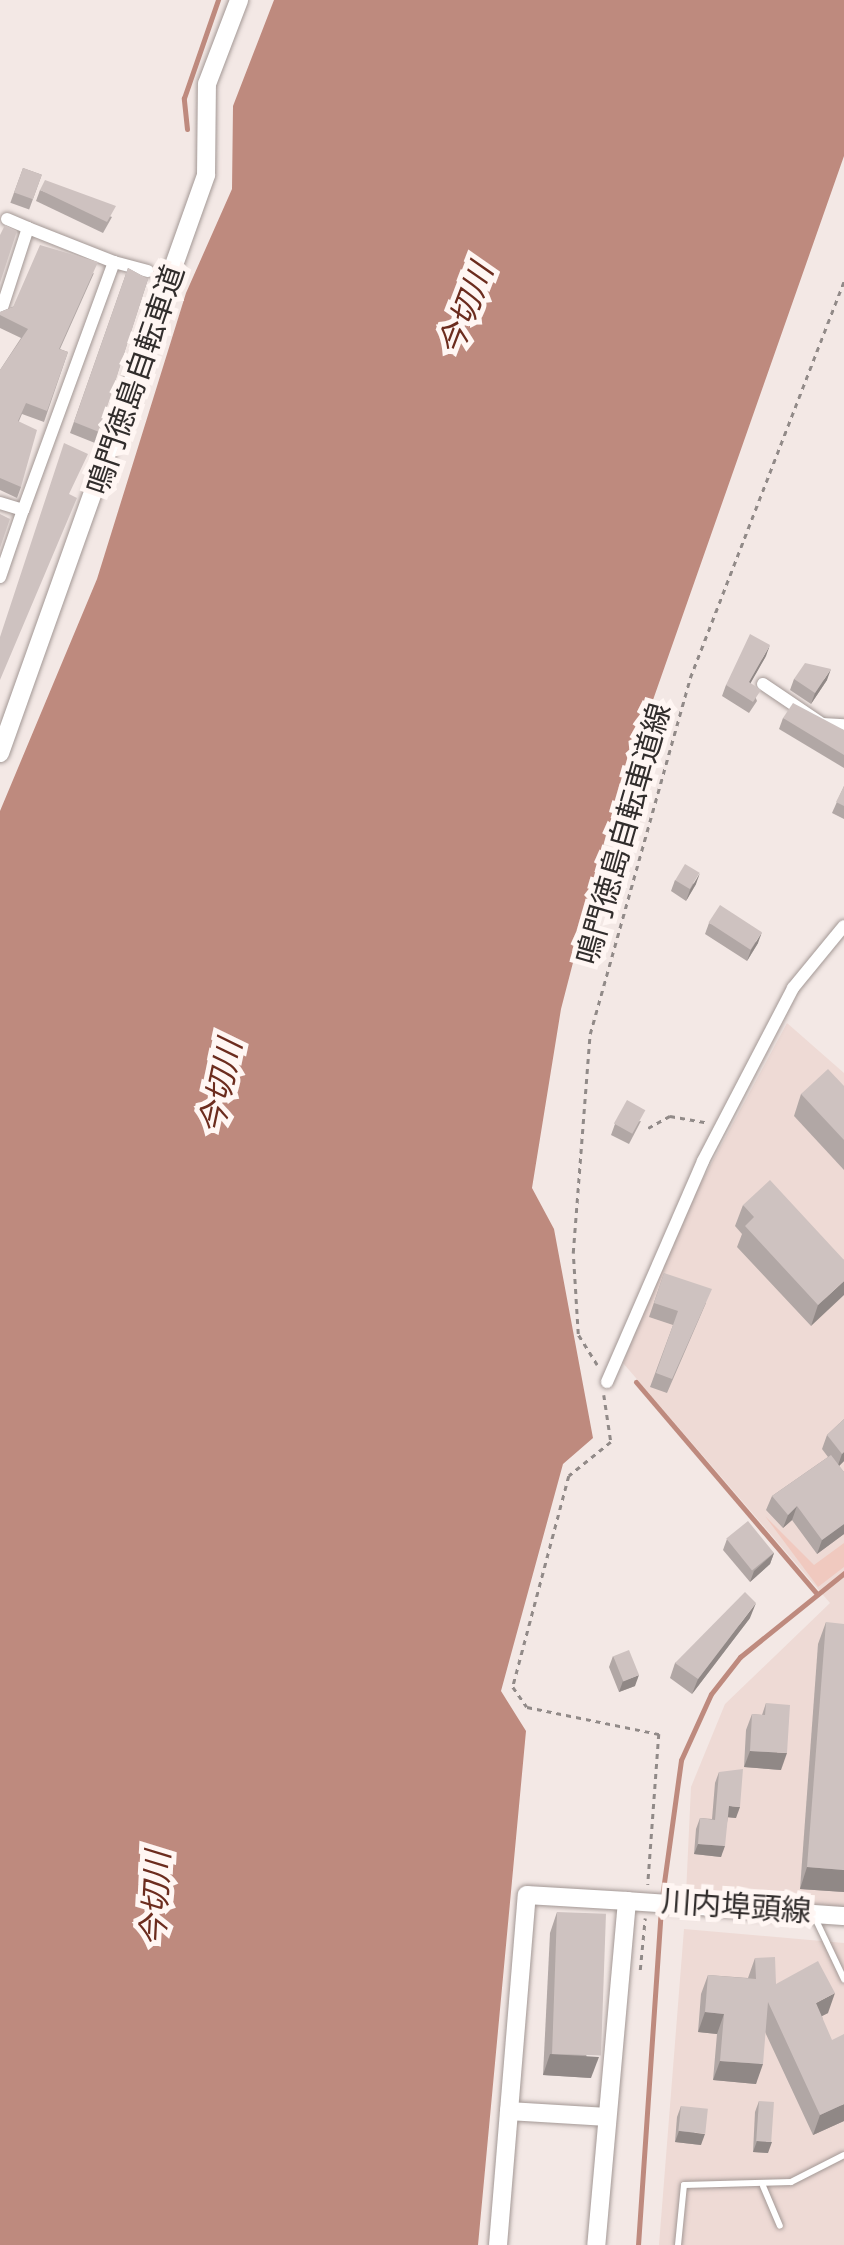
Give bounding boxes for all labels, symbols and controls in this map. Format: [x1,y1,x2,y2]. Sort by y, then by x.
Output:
water label: 今切川 [431,258,501,362]
street label: 鳴門徳島自転車道 [80,261,192,499]
street label: 鳴門徳島自転車道線 [569,699,679,969]
water label: 今切川 [192,1036,250,1138]
water label: 今切川 [134,1850,178,1948]
street label: 川内埠頭線 [660,1884,812,1930]

